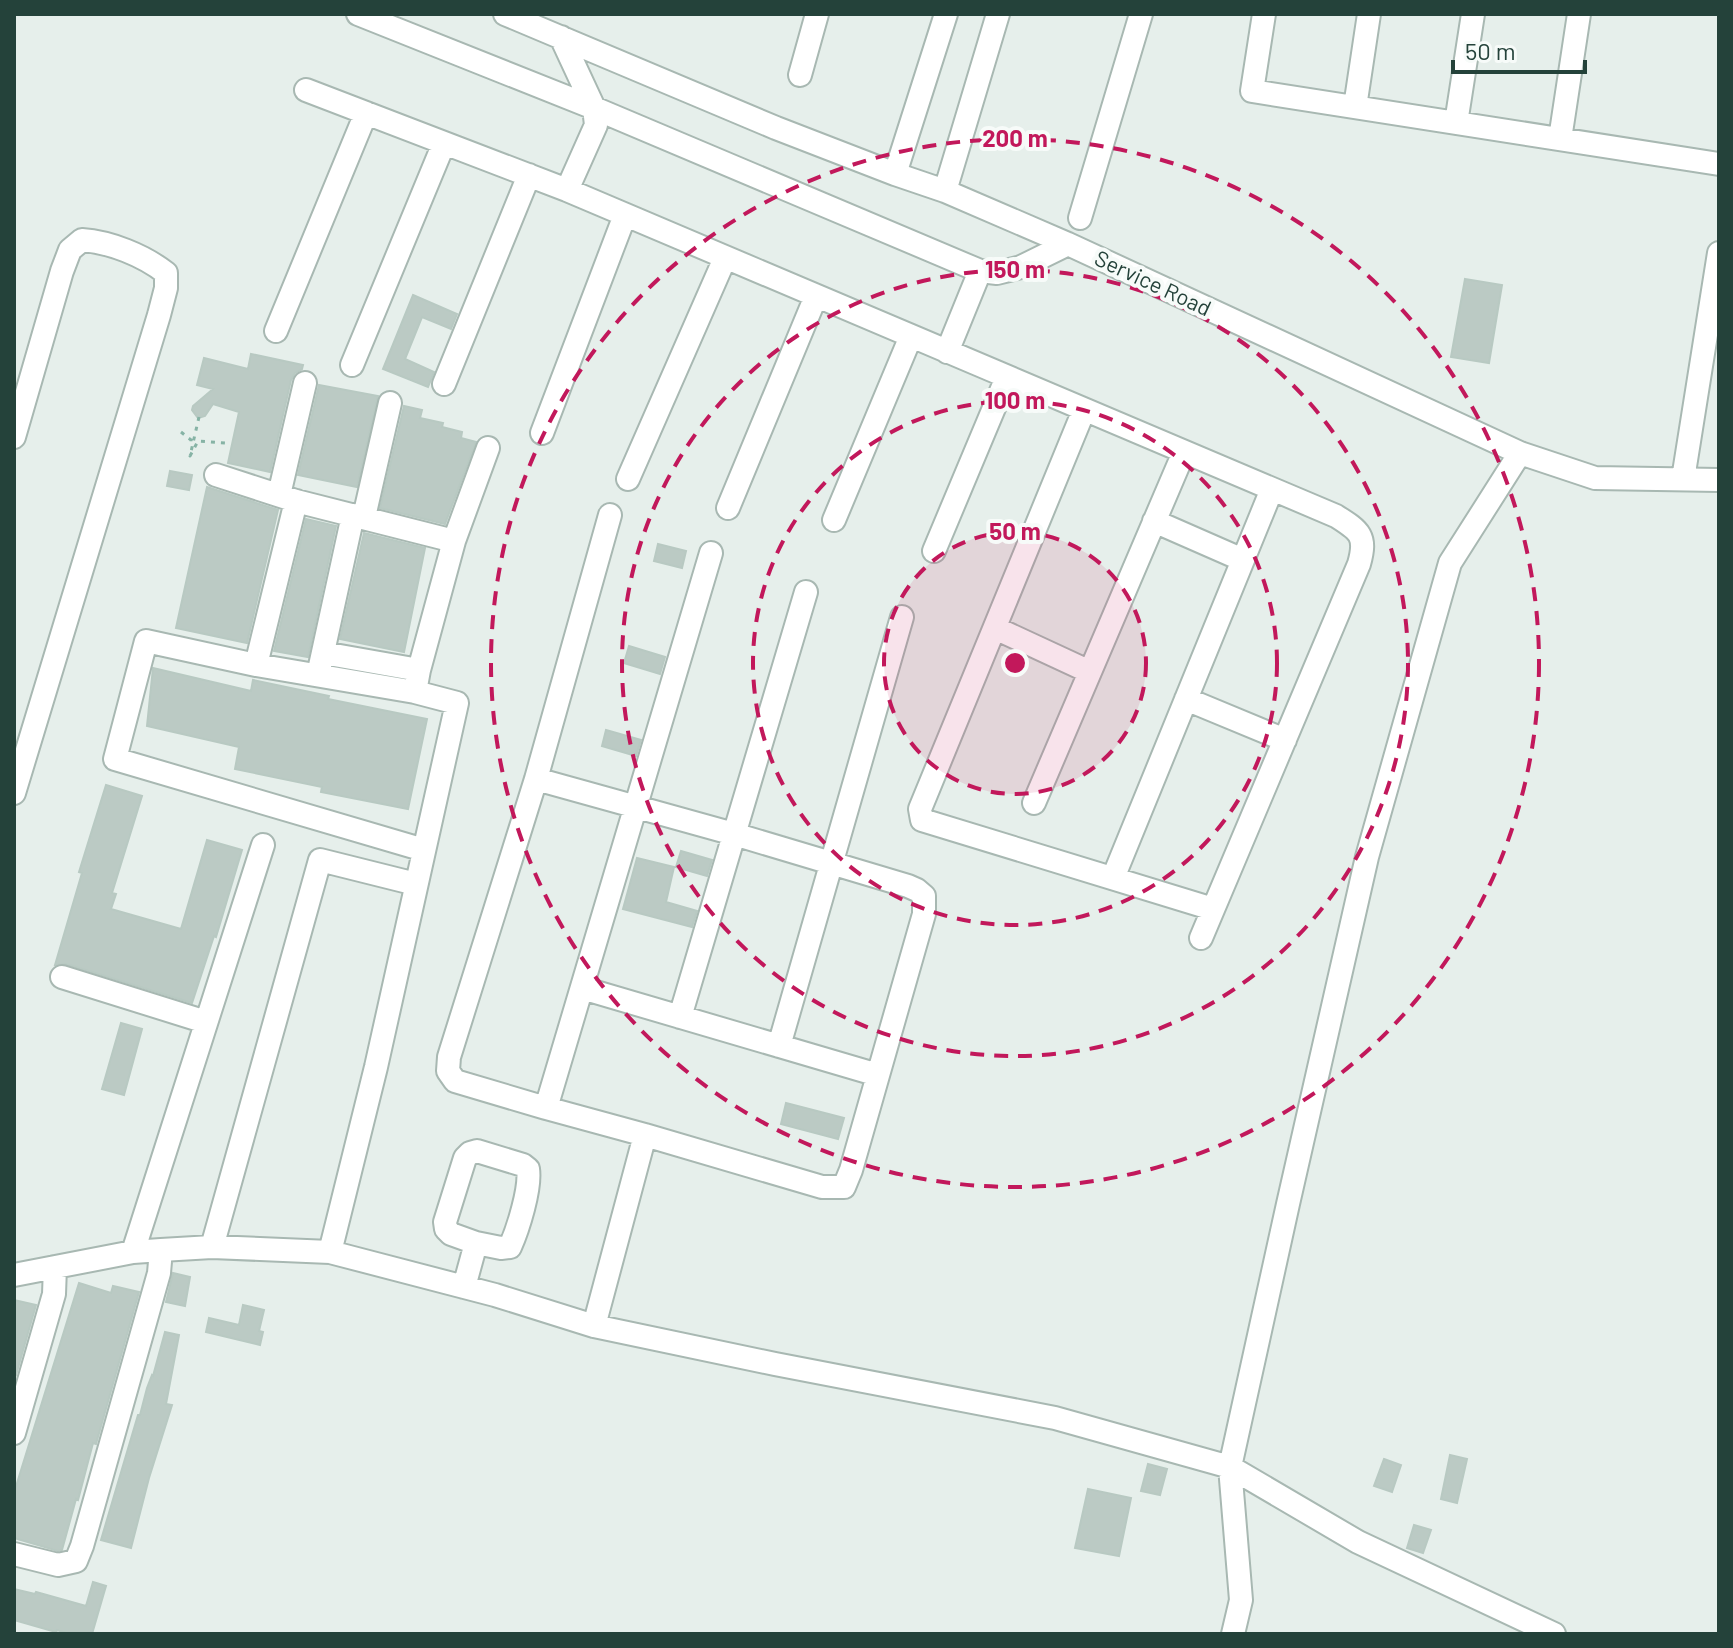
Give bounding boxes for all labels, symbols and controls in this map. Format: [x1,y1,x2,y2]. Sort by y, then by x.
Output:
scale bar [1453,24,1585,74]
text: 50 m [1465,36,1516,65]
text: 200 m [982,123,1048,152]
street label: Service Road [1091,244,1216,320]
text: 150 m [985,254,1045,283]
text: 100 m [985,385,1045,414]
text: 50 m [989,516,1041,545]
centre of rings [1001,649,1029,677]

